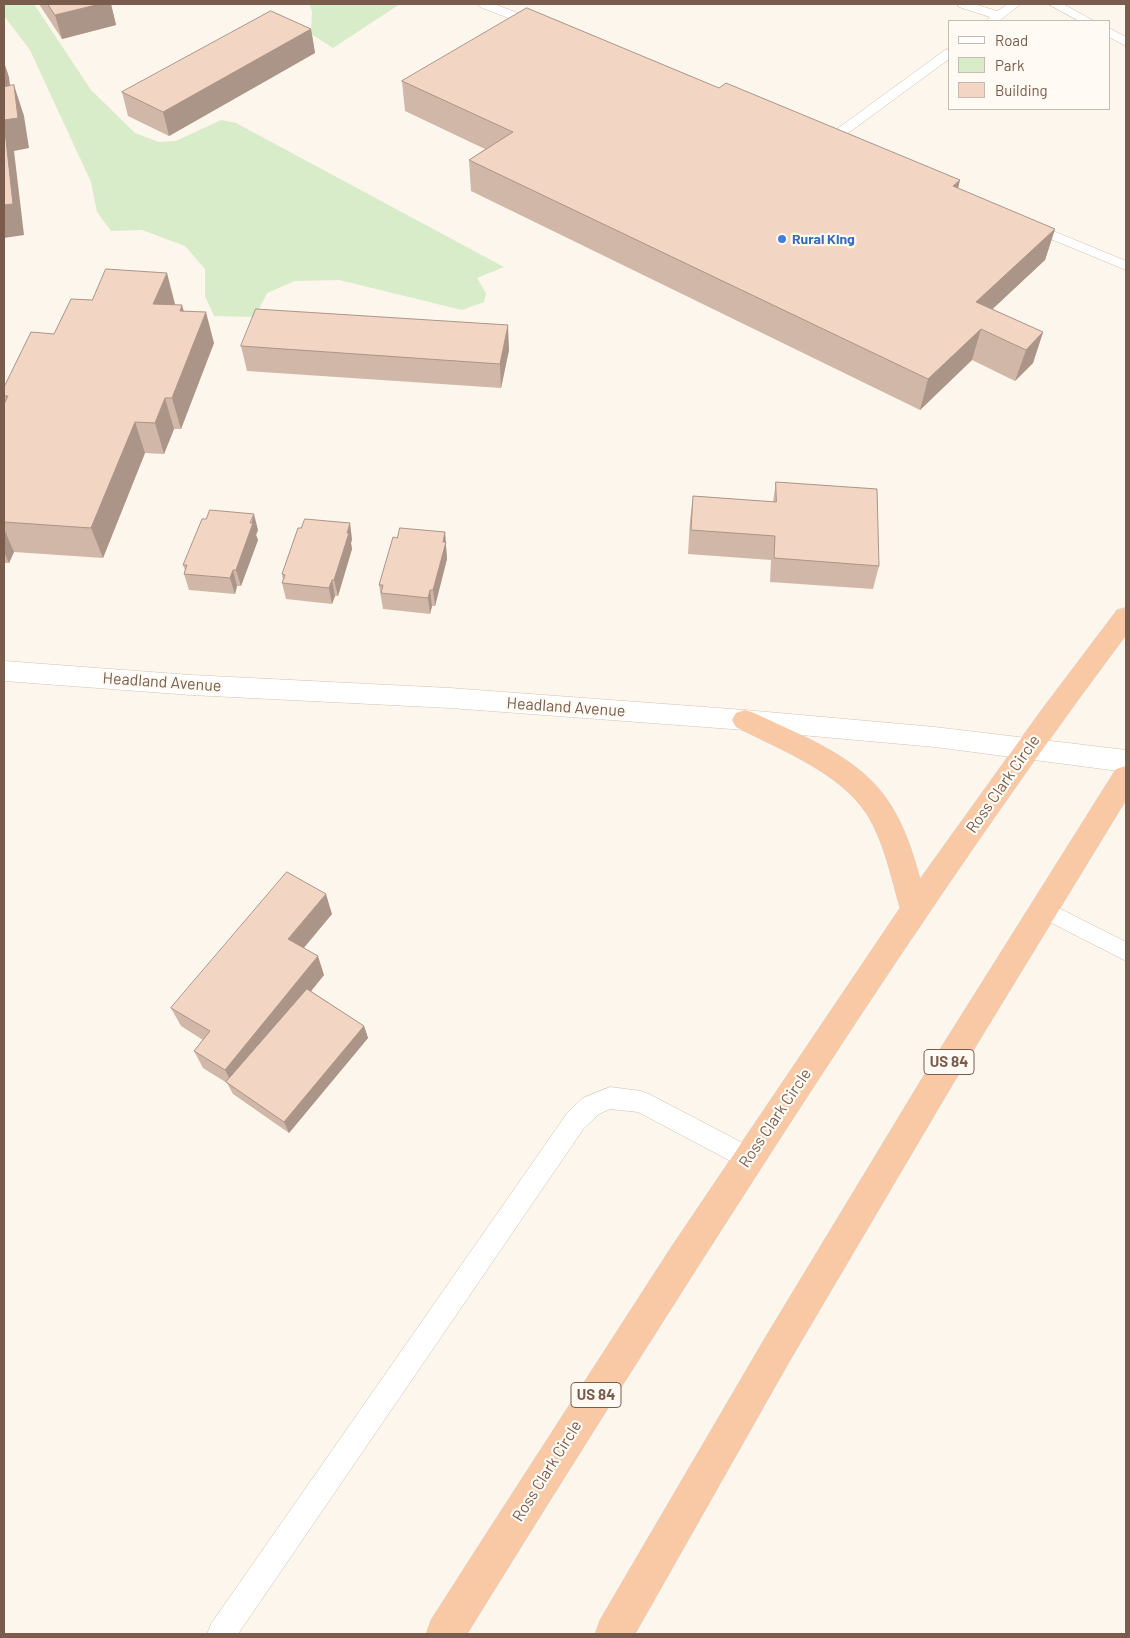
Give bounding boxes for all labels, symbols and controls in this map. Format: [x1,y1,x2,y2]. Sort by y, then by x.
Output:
legend [948,20,1110,110]
text: Road [995,31,1028,49]
text: Park [995,56,1024,74]
text: Building [995,81,1048,99]
place label: Rural King [792,231,855,247]
marker: Rural King [776,233,788,245]
street label: Headland Avenue [102,668,222,696]
street label: Headland Avenue [506,693,626,721]
street label: Ross Clark Circle [962,731,1044,837]
road number: US 84 [924,1050,974,1074]
street label: Ross Clark Circle [735,1065,815,1171]
road number: US 84 [571,1382,621,1408]
street label: Ross Clark Circle [508,1417,586,1525]

